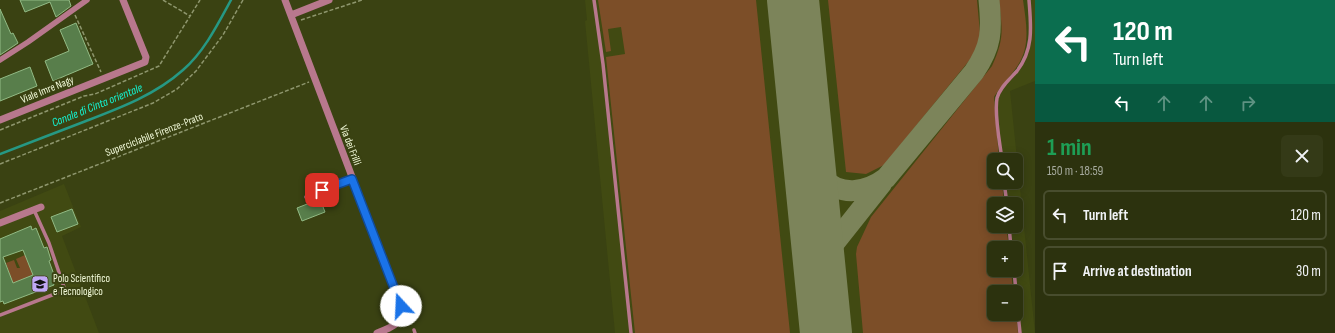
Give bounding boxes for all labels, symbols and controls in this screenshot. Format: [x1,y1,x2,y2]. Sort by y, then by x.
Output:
text: 120 m [1113,15,1173,48]
icon: left [1047,16,1099,68]
text: Turn left [1113,49,1164,70]
street label: Viale Imre Nagy [19,73,76,106]
water label: Canale di Cinta orientale [50,80,145,131]
icon: left [1111,92,1133,114]
icon: ahead [1153,92,1175,114]
icon: ahead [1195,92,1217,114]
icon: right [1237,92,1259,114]
street label: Superciclabile Firenze-Prato [103,110,205,159]
street label: Via dei Frilli [337,123,364,167]
text: 1 min [1047,133,1092,162]
button: close [1281,135,1323,177]
map controls [987,153,1023,321]
button: search [987,153,1023,189]
text: 150 m · 18:59 [1047,163,1103,179]
pin [305,173,339,207]
icon: arrive [311,179,333,201]
button: layers [987,197,1023,233]
icon: left [1049,204,1071,226]
text: Turn left [1083,206,1128,225]
text: 120 m [1291,206,1321,225]
button: + [987,241,1023,277]
icon: arrive [1049,260,1071,282]
text: Arrive at destination [1083,262,1192,281]
text: 30 m [1296,262,1321,281]
place label: Polo Scientifico e Tecnologico [53,272,110,298]
school or university icon: Polo Scientifico e Tecnologico [30,274,50,294]
position arrow [380,285,422,327]
button: − [987,285,1023,321]

